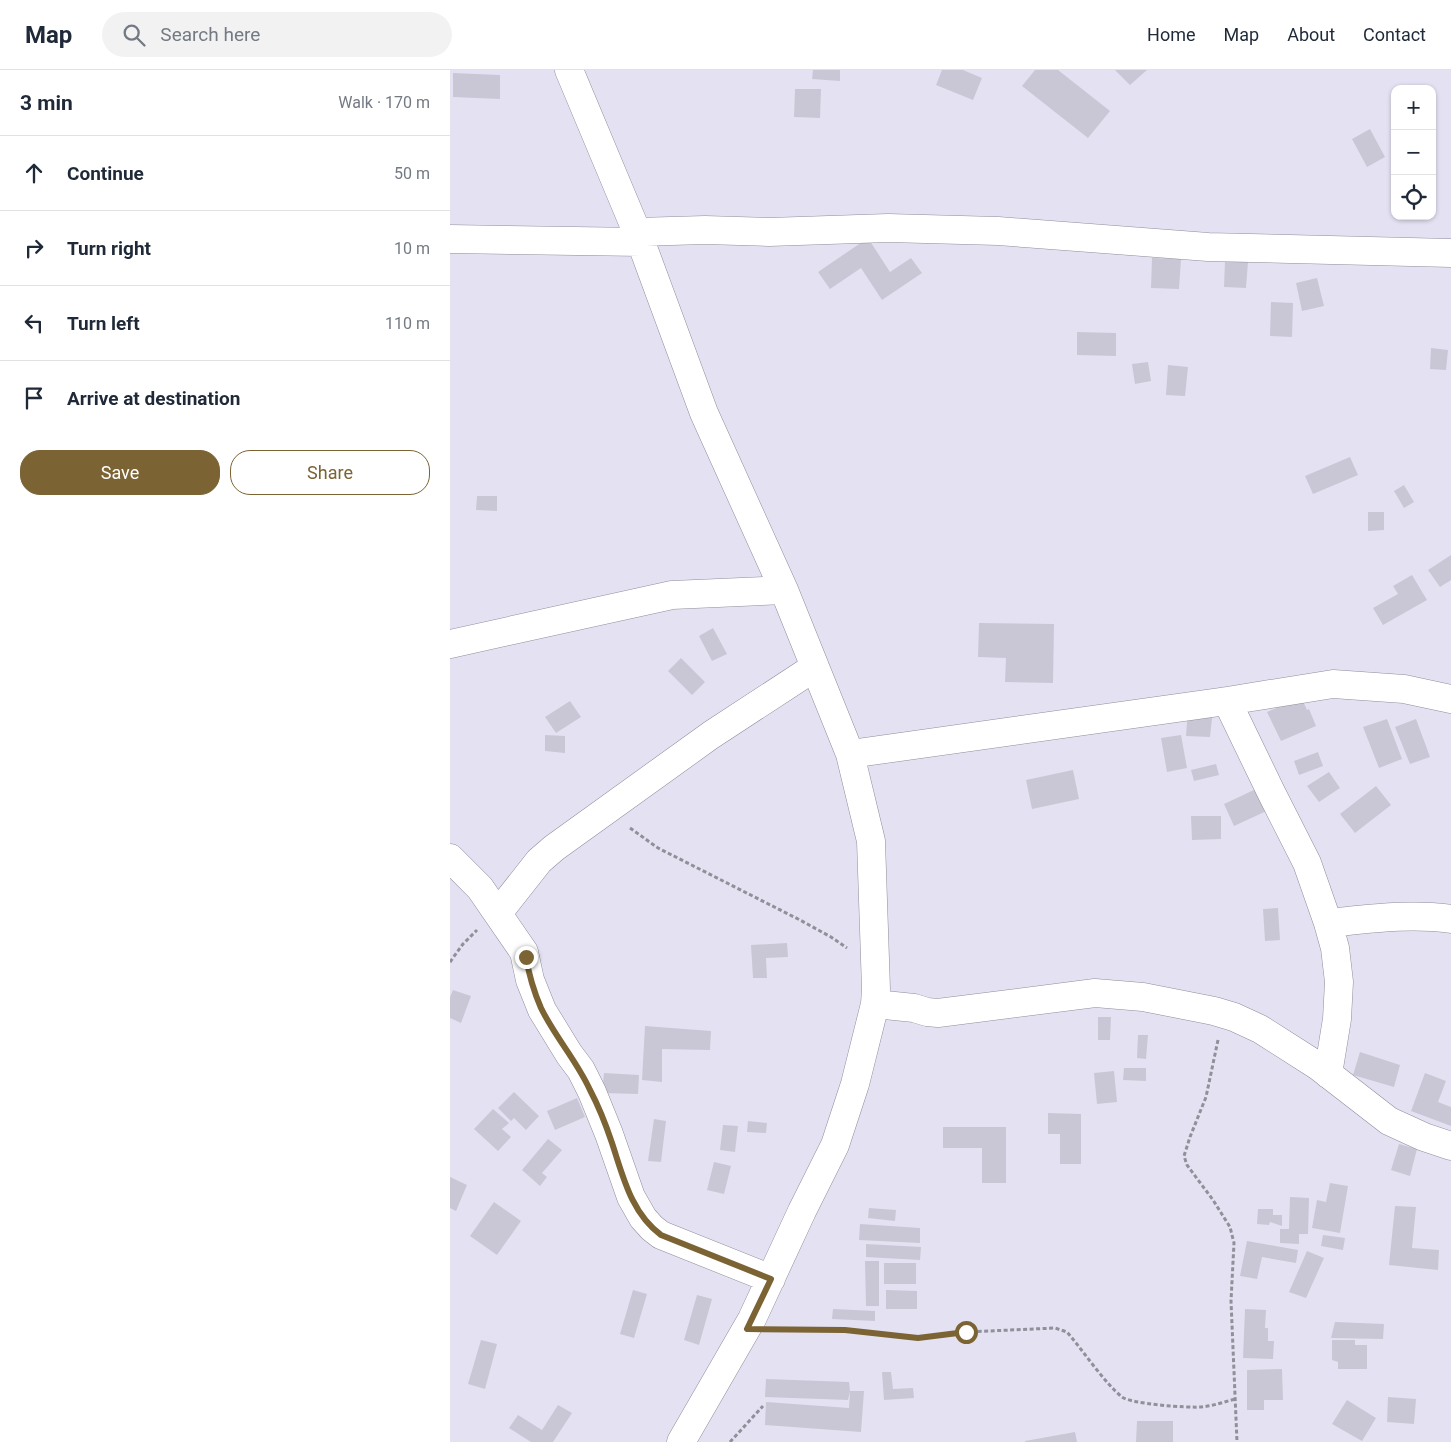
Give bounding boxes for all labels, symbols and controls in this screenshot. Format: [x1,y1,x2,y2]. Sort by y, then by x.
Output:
search box [102,12,452,57]
text: Map [25,21,72,49]
icon: search [120,21,148,49]
text: Search here [160,23,260,46]
text: Home [1147,24,1196,45]
text: Map [1224,24,1259,45]
text: About [1287,24,1335,45]
text: Contact [1363,24,1426,45]
map controls [1391,85,1436,220]
button: + [1391,85,1436,130]
text: 3 min [20,91,73,115]
text: Walk · 170 m [338,93,430,112]
button: − [1391,130,1436,175]
icon: ahead [20,159,48,187]
text: Continue [67,162,144,185]
text: 50 m [394,164,430,183]
button: locate [1391,175,1436,220]
icon: right [20,234,48,262]
text: Turn right [67,237,151,260]
text: 10 m [394,239,430,258]
icon: left [20,309,48,337]
text: Turn left [67,312,140,335]
text: 110 m [385,314,430,333]
icon: arrive [20,384,48,412]
text: Arrive at destination [67,387,240,410]
button: Save [20,450,220,495]
button: Share [230,450,430,495]
route end [515,946,538,969]
route start [955,1321,978,1344]

